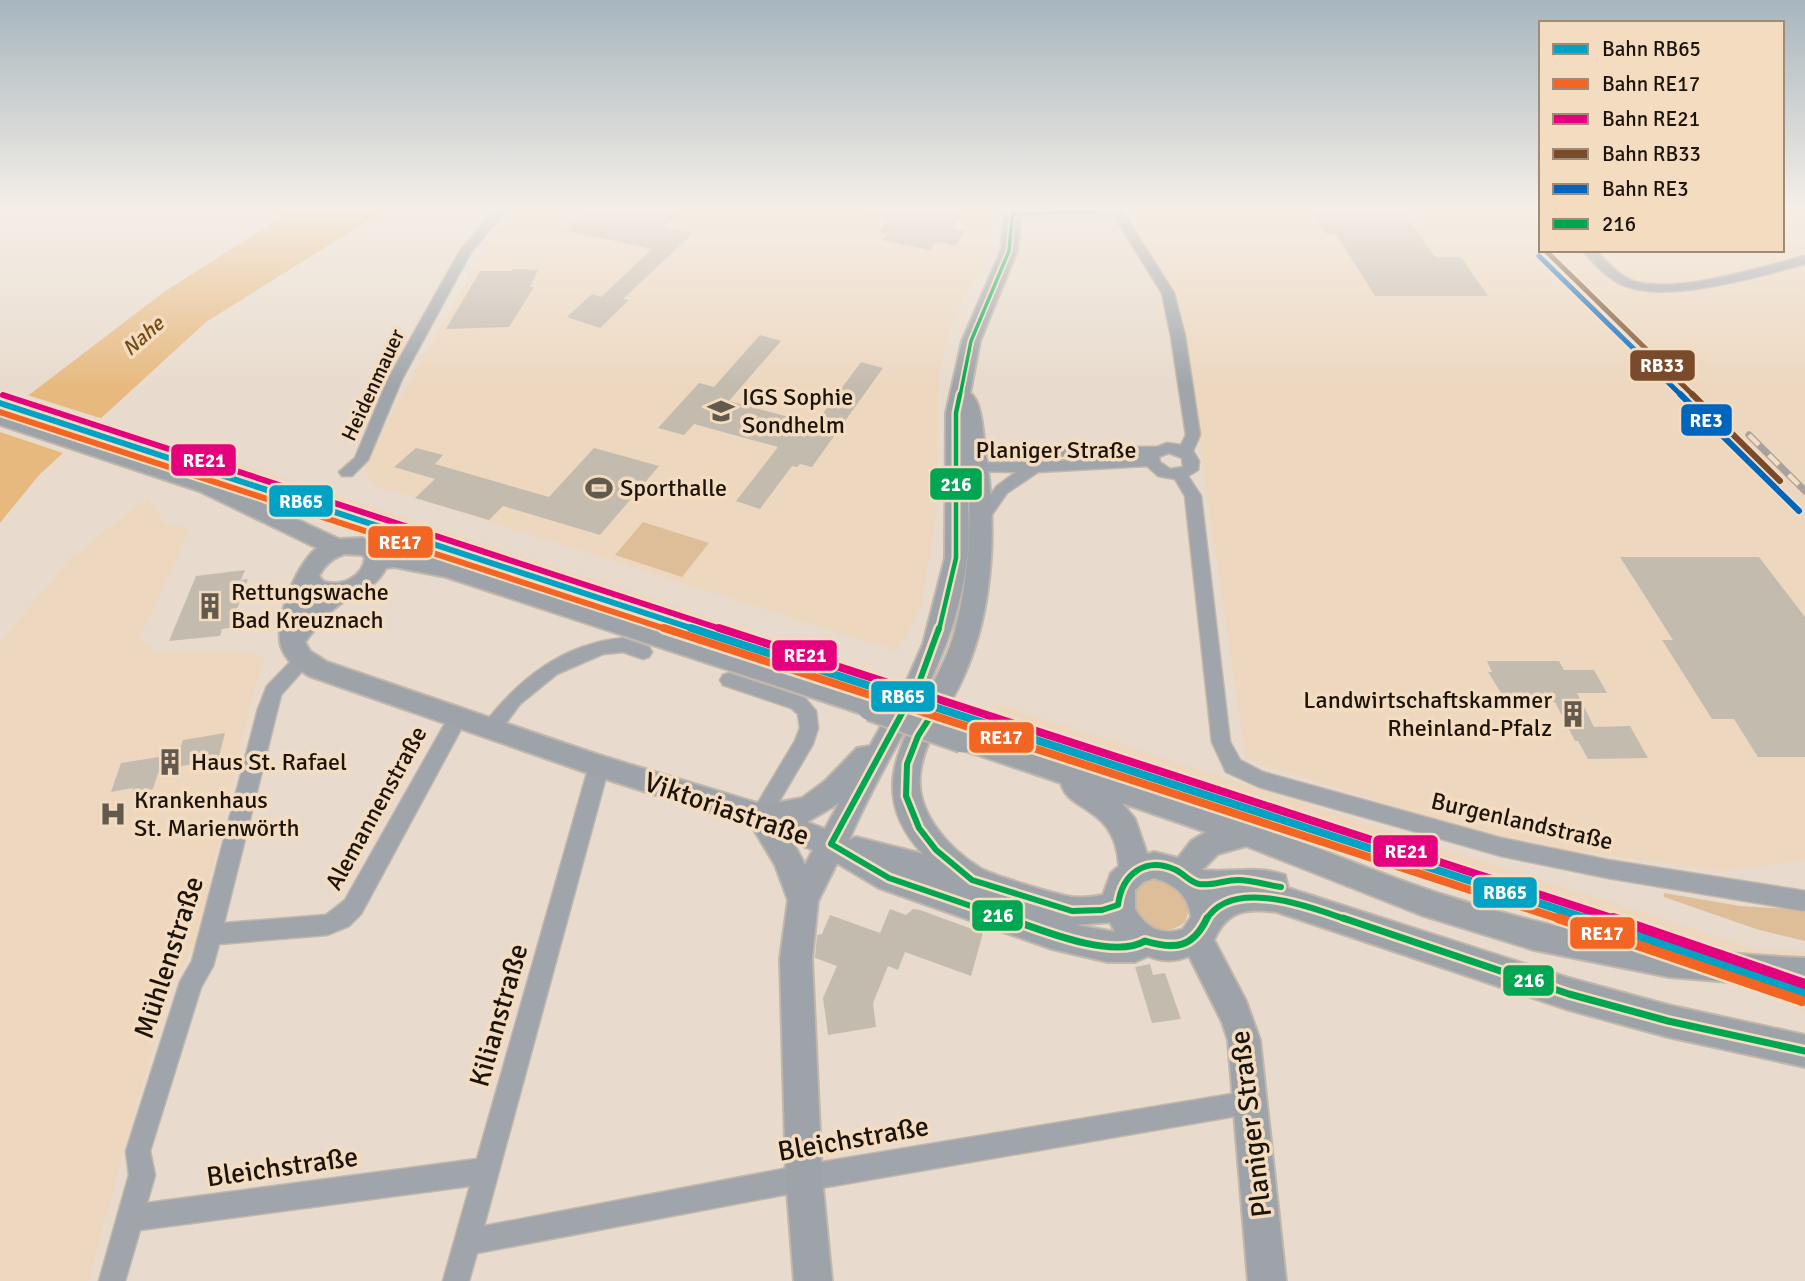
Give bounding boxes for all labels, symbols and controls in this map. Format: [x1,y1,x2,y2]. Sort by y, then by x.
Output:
legend [1539,21,1784,252]
text: Bahn RB65 [1602,36,1701,62]
text: Bahn RE17 [1602,71,1700,97]
text: Bahn RE21 [1602,106,1700,132]
text: Bahn RB33 [1602,141,1701,167]
text: Bahn RE3 [1602,176,1689,202]
text: 216 [1602,211,1636,237]
water label: Nahe [117,310,170,361]
street label: Heidenmauer [336,325,410,445]
line badge: RB33 [1629,349,1696,382]
text: RB33 [1640,354,1684,378]
place label: IGS Sophie Sondhelm [742,382,853,440]
school or university icon: IGS Sophie Sondhelm [706,396,736,426]
line badge: RE3 [1680,403,1733,437]
text: RE3 [1690,409,1722,433]
street label: Planiger Straße [976,435,1136,465]
line badge: RE21 [170,443,237,477]
text: RE21 [182,449,226,473]
line badge: 216 [929,467,983,501]
sports icon: Sporthalle [584,473,614,503]
place label: Sporthalle [620,473,727,503]
text: 216 [941,473,971,497]
line badge: RB65 [268,484,334,518]
text: RB65 [279,490,323,514]
line badge: RE17 [367,525,434,559]
text: RE17 [378,531,422,555]
place label: Rettungswache Bad Kreuznach [231,577,389,635]
building icon: Rettungswache Bad Kreuznach [195,591,225,621]
line badge: RE21 [771,639,838,672]
text: RE21 [783,644,827,668]
line badge: RB65 [870,680,936,713]
text: RB65 [881,685,925,709]
place label: Landwirtschaftskammer Rheinland-Pfalz [1303,685,1552,743]
building icon: Landwirtschaftskammer Rheinland-Pfalz [1558,699,1588,729]
street label: Alemannenstraße [319,721,433,895]
line badge: RE17 [968,721,1035,754]
text: RE17 [979,726,1023,750]
building icon: Haus St. Rafael [155,747,185,777]
place label: Haus St. Rafael [191,747,347,777]
street label: Viktoriastraße [640,765,814,853]
place label: Krankenhaus St. Marienwörth [134,785,300,843]
street label: Burgenlandstraße [1428,785,1616,857]
hospital icon: Krankenhaus St. Marienwörth [98,799,128,829]
line badge: RE21 [1372,834,1439,868]
text: RE21 [1384,840,1428,864]
street label: Mühlenstraße [127,872,211,1043]
line badge: RB65 [1472,876,1538,909]
text: RB65 [1483,881,1527,905]
line badge: 216 [971,899,1024,932]
text: 216 [983,904,1013,928]
line badge: RE17 [1569,916,1636,950]
text: RE17 [1580,922,1624,946]
street label: Kilianstraße [462,940,536,1091]
line badge: 216 [1502,964,1555,997]
text: 216 [1514,969,1544,993]
street label: Planiger Straße [1223,1029,1279,1219]
street label: Bleichstraße [775,1109,931,1169]
street label: Bleichstraße [204,1140,360,1194]

